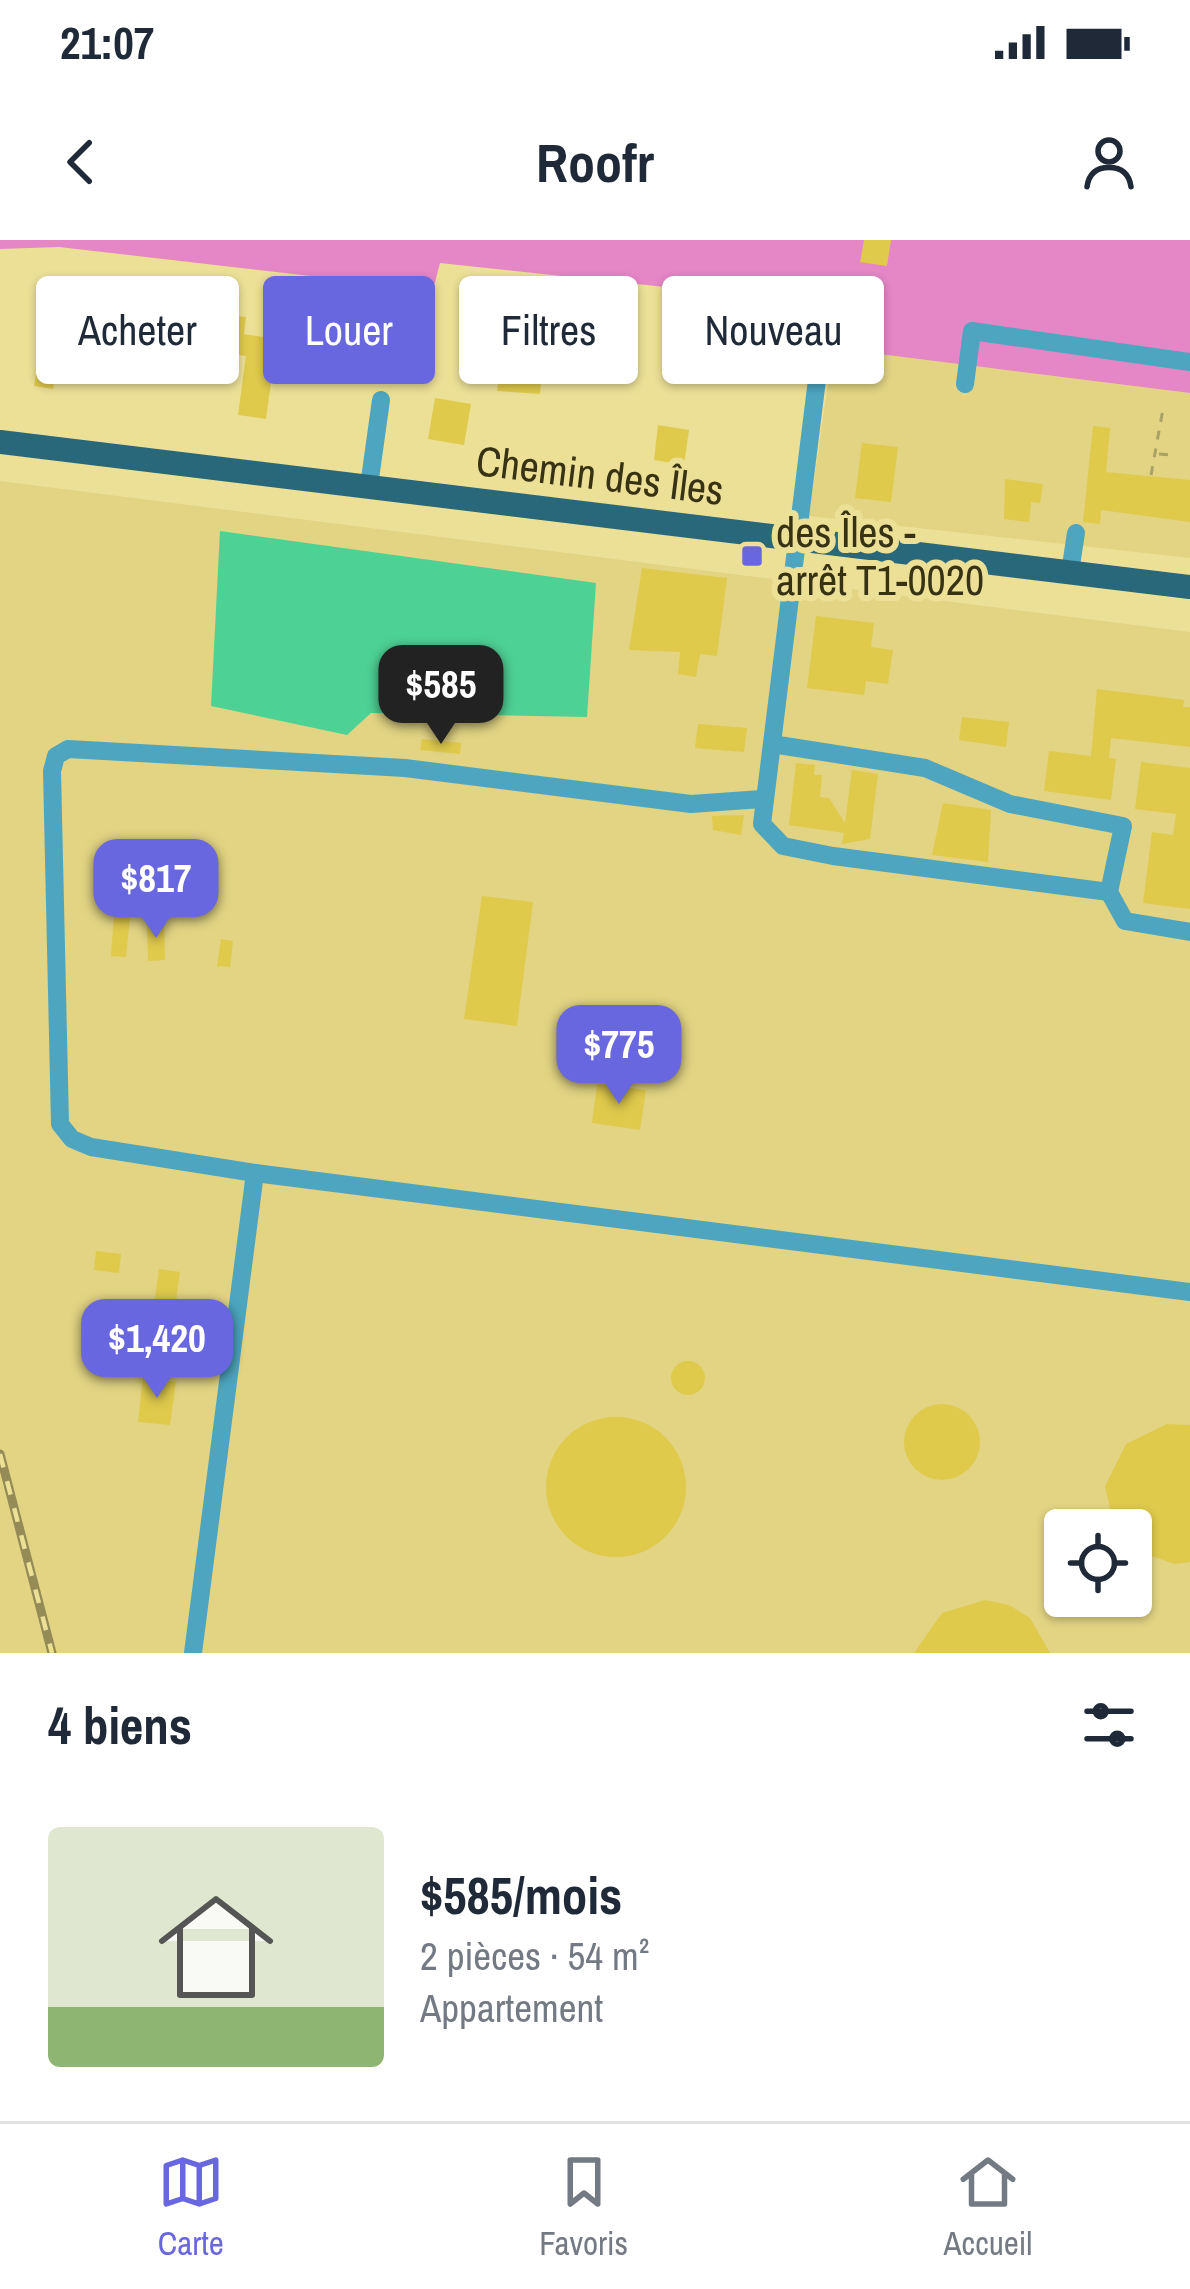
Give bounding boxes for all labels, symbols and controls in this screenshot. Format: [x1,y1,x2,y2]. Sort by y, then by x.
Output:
text: 21:07 [60,12,154,73]
text: Roofr [536,126,654,199]
icon: back [48,129,114,195]
icon: person [1076,129,1142,195]
chip: Acheter [36,276,239,384]
chip: Louer [263,276,435,384]
chip: Filtres [459,276,638,384]
chip: Nouveau [662,276,884,384]
street label: Chemin des Îles [473,432,727,518]
place label: des Îles - arrêt T1-0020 [776,504,984,608]
marker: des Îles - arrêt T1-0020 [739,543,765,569]
pin: $585 [370,645,512,747]
text: $585 [405,658,477,710]
pin: $817 [85,839,227,941]
text: $817 [120,852,192,904]
pin: $775 [548,1005,690,1107]
text: $775 [583,1018,655,1070]
pin: $1,420 [59,1299,255,1401]
text: $1,420 [108,1312,206,1364]
map controls [1044,1509,1152,1617]
button: locate [1044,1509,1152,1617]
text: 4 biens [48,1691,192,1760]
icon: filters [1076,1692,1142,1758]
text: $585/mois [420,1861,622,1930]
icon: home [144,1875,288,2019]
text: 2 pièces · 54 m² [420,1930,649,1982]
text: Appartement [420,1982,603,2034]
tab: Carte [158,2149,224,2265]
tab: Favoris [539,2149,628,2265]
tab: Accueil [944,2149,1032,2265]

